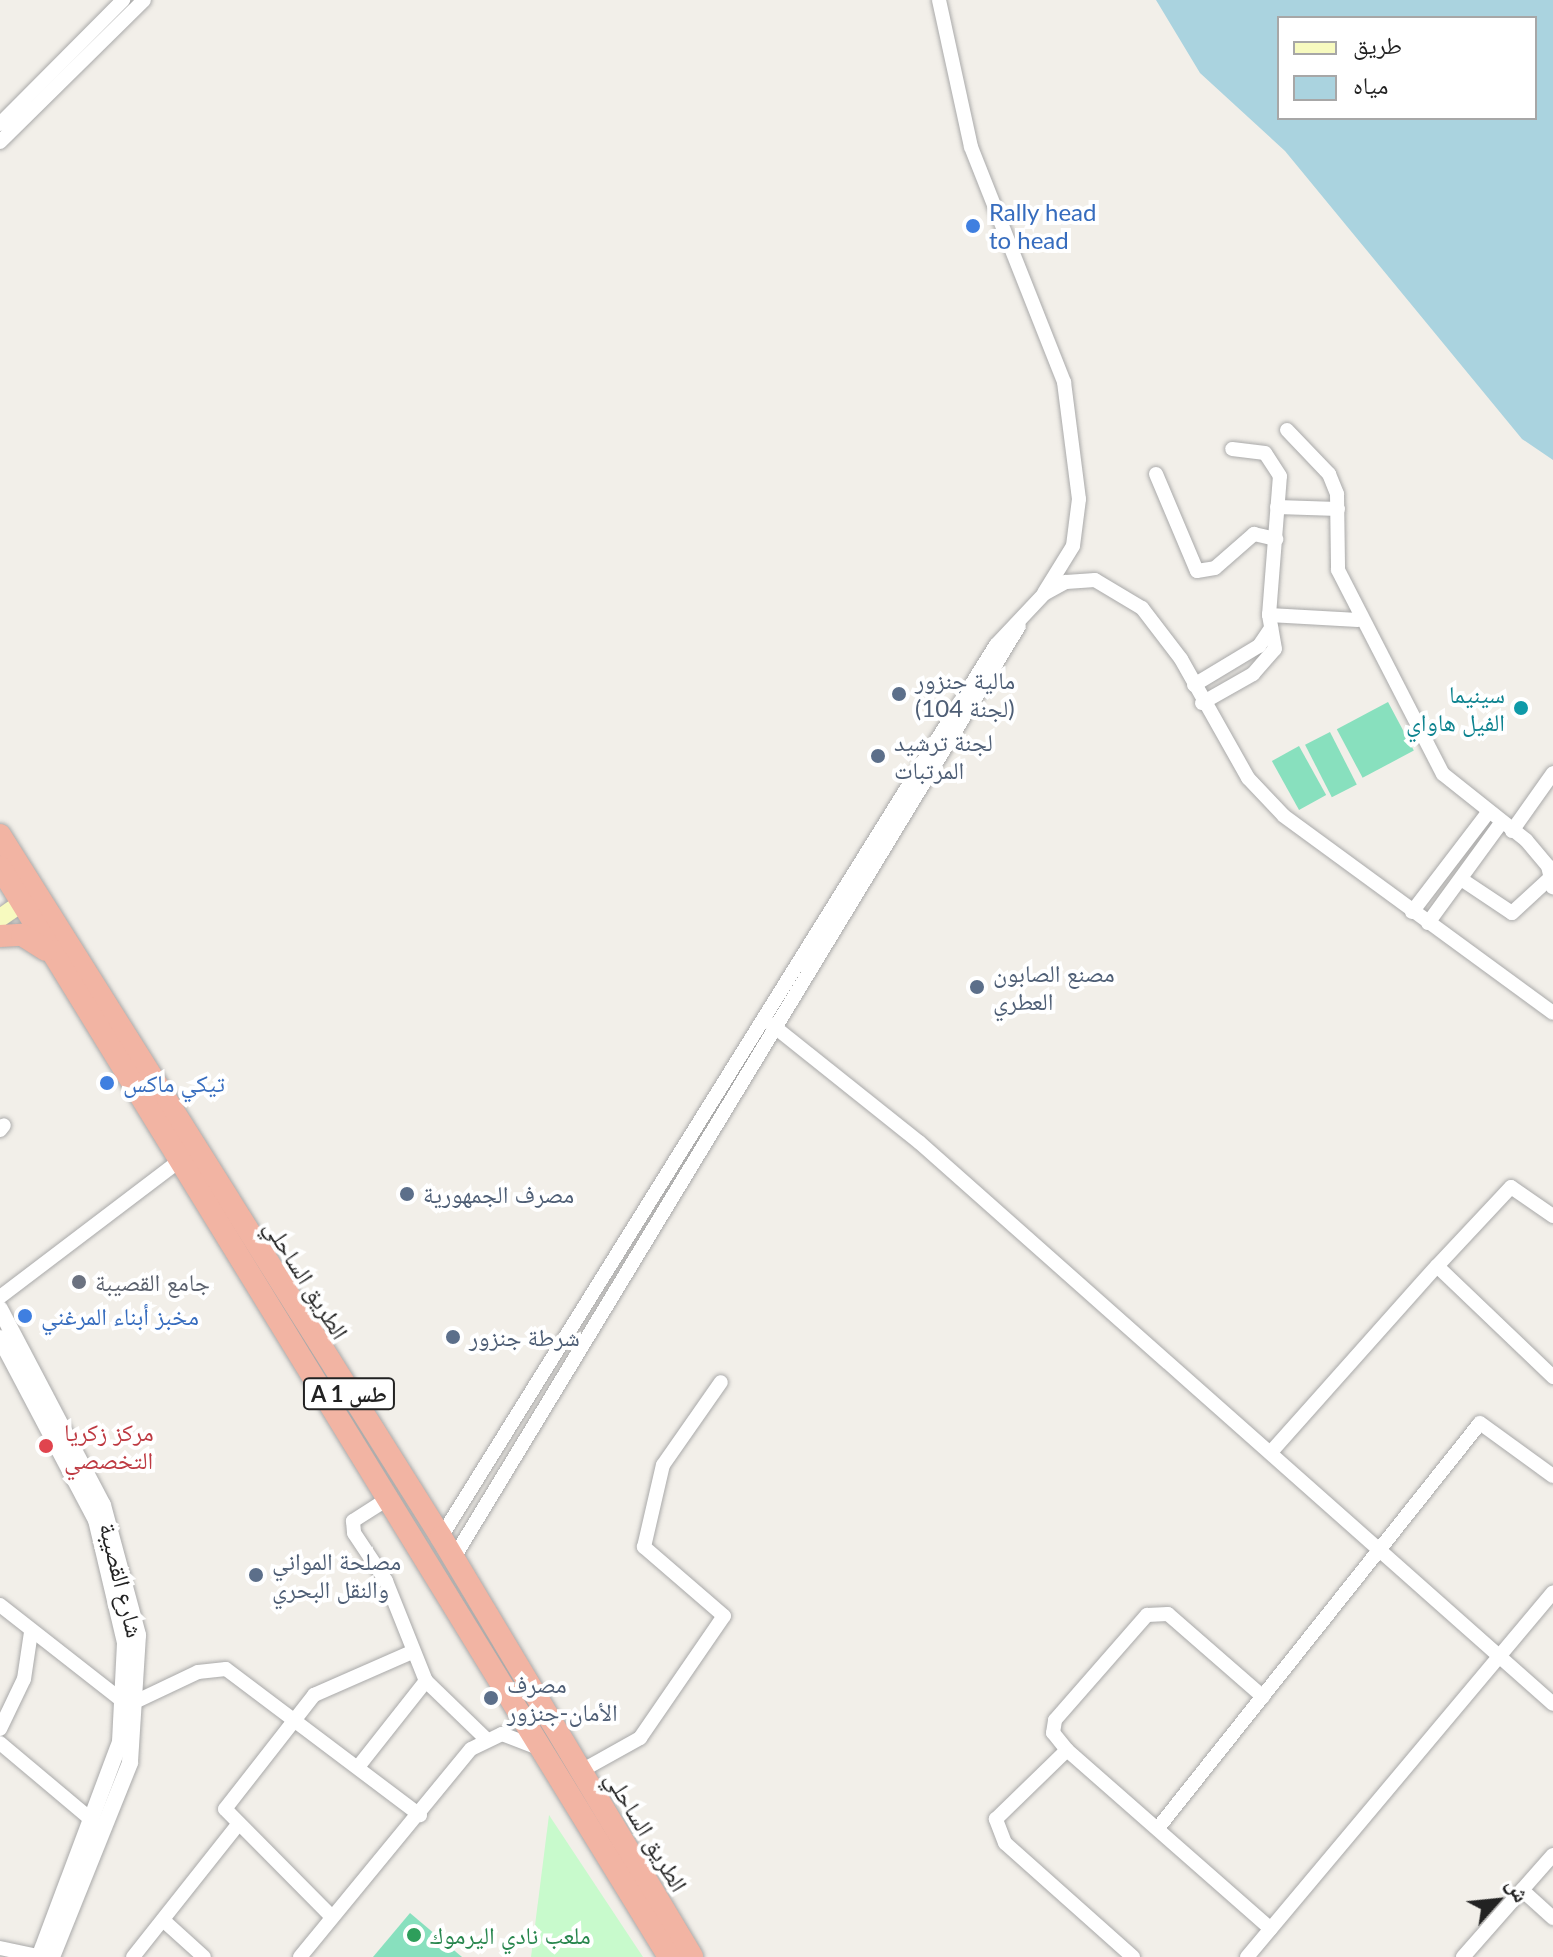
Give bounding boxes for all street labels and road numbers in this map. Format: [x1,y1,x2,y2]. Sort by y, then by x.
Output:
street label: الطريق الساحلي [259,1214,355,1344]
road number: A 1 طس [301,1376,397,1412]
street label: شارع القصيبة [94,1520,150,1640]
street label: الطريق الساحلي [600,1765,694,1897]

